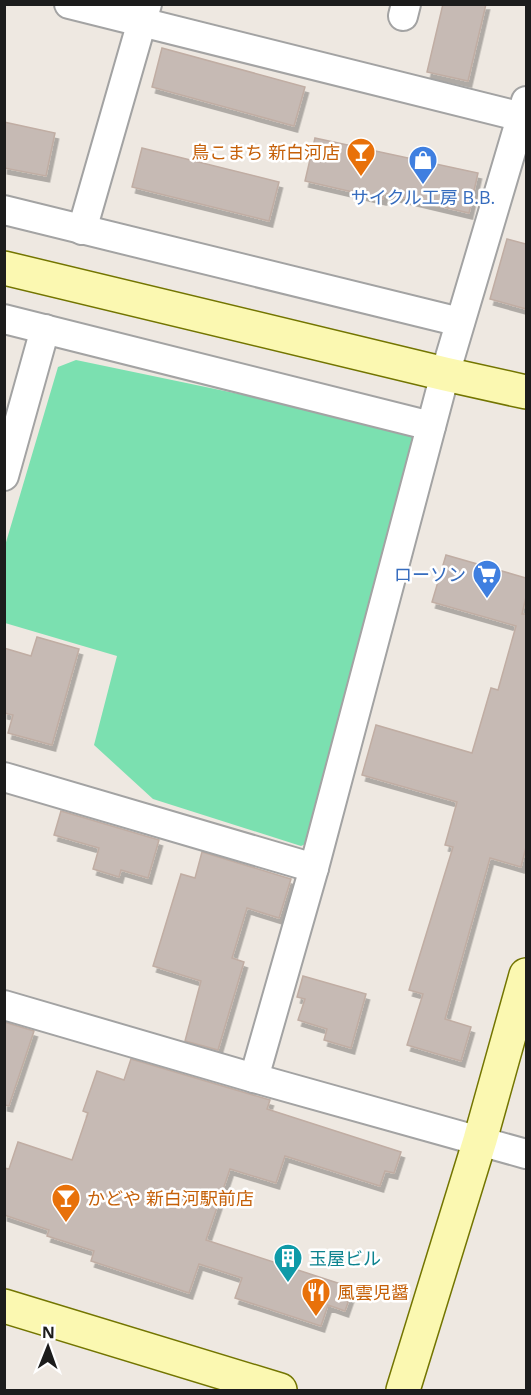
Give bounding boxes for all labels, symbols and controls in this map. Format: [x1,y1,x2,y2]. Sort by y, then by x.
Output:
bar icon: 鳥こまち 新白河店 [345,136,377,178]
place label: 鳥こまち 新白河店 [191,140,340,164]
shop icon: サイクル工房 B.B. [407,144,439,186]
place label: サイクル工房 B.B. [351,185,495,209]
supermarket icon: ローソン [471,558,503,600]
place label: ローソン [394,562,466,586]
bar icon: かどや 新白河駅前店 [50,1182,82,1224]
place label: かどや 新白河駅前店 [87,1186,254,1210]
building icon: 玉屋ビル [272,1242,304,1284]
place label: 玉屋ビル [309,1246,381,1270]
restaurant icon: 風雲児醤 [300,1276,332,1318]
place label: 風雲児醤 [337,1280,409,1304]
north arrow [18,1317,78,1377]
text: N [42,1321,55,1343]

